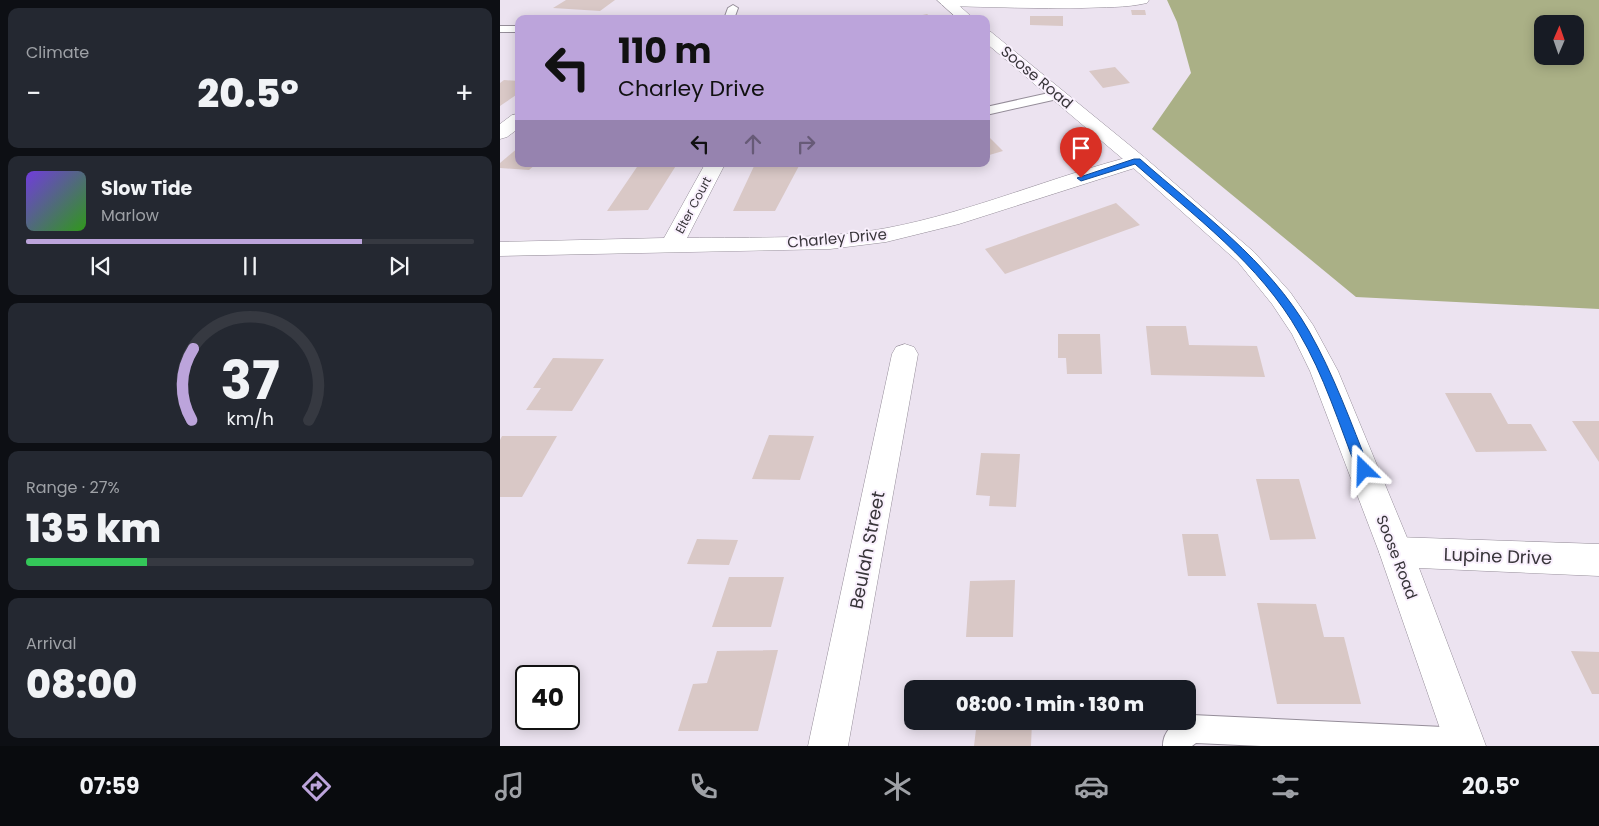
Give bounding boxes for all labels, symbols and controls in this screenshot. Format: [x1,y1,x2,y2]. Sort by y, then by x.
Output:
north arrow [1534,15,1584,65]
map controls [1534,15,1584,65]
text: 110 m [618,26,712,75]
icon: left [535,35,600,100]
text: Climate [26,41,89,64]
street label: Soose Road [996,41,1078,113]
text: 20.5° [198,67,299,120]
text: Charley Drive [618,73,765,104]
text: − [26,74,41,113]
text: + [455,74,474,113]
pin [1060,127,1102,178]
icon: left [686,130,714,158]
icon: ahead [739,130,767,158]
icon: right [792,130,820,158]
icon: arrive [1067,134,1095,162]
street label: Elter Court [671,174,715,236]
text: Slow Tide [101,175,192,202]
text: Marlow [101,204,159,227]
street label: Charley Drive [786,223,888,253]
icon: previous [87,252,115,280]
icon: pause [236,252,264,280]
icon: next [385,252,413,280]
text: 37 [220,344,280,417]
text: km/h [226,406,274,431]
position arrow [1337,443,1389,495]
text: Range · 27% [26,476,120,499]
street label: Beulah Street [843,489,891,611]
text: 135 km [26,502,161,555]
street label: Soose Road [1371,512,1423,602]
street label: Lupine Drive [1443,542,1553,570]
text: Arrival [26,632,76,655]
text: 08:00 [26,658,137,711]
speed limit sign: 40 [515,665,580,730]
text: 08:00 · 1 min · 130 m [956,691,1144,718]
icon: directions [299,769,334,804]
icon: music [492,769,527,804]
icon: phone [686,769,721,804]
icon: climate [880,769,915,804]
icon: car [1074,769,1109,804]
icon: filters [1268,769,1303,804]
text: 07:59 [79,771,140,802]
text: 20.5° [1462,771,1519,802]

